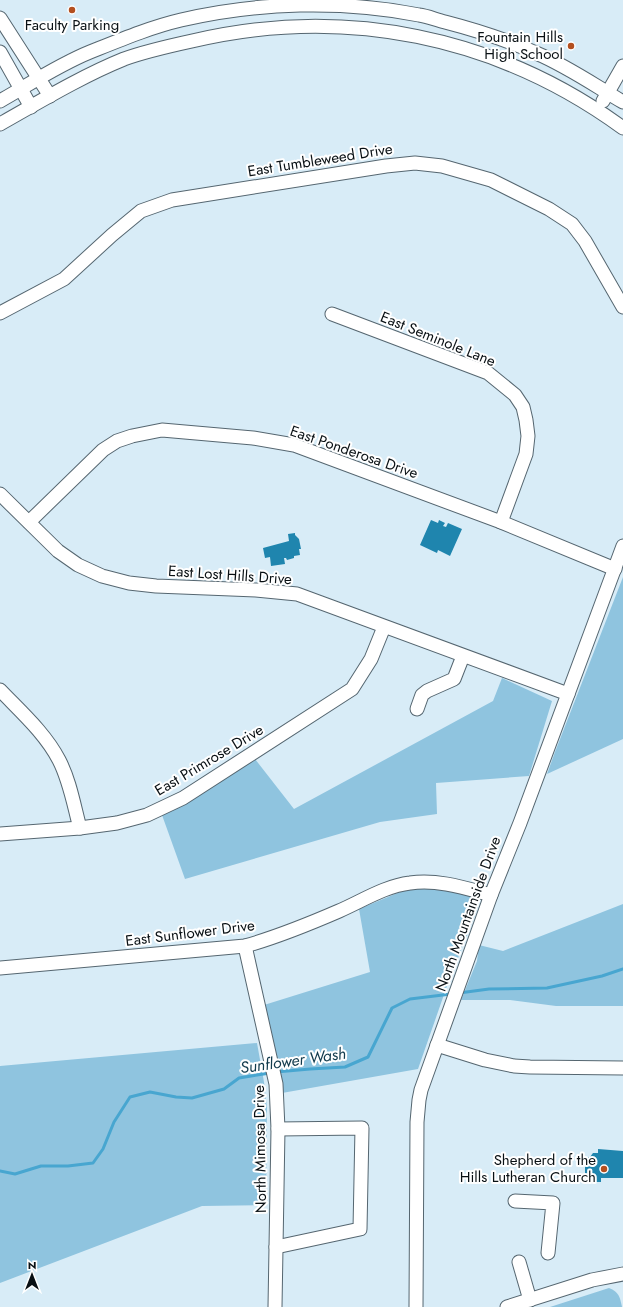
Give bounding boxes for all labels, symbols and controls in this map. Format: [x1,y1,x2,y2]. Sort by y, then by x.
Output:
marker: Faculty Parking [67,5,77,15]
place label: Faculty Parking [25,14,119,36]
place label: Fountain Hills High School [477,26,563,65]
marker: Fountain Hills High School [566,41,576,51]
street label: East Tumbleweed Drive [246,138,394,182]
street label: East Seminole Lane [377,306,499,372]
street label: East Ponderosa Drive [287,420,421,484]
street label: East Lost Hills Drive [167,560,293,590]
street label: East Primrose Drive [151,719,268,801]
street label: North Mountainside Drive [430,833,506,995]
street label: East Sunflower Drive [124,914,256,952]
water label: Sunflower Wash [239,1042,347,1079]
street label: North Mimosa Drive [248,1085,272,1213]
place label: Shepherd of the Hills Lutheran Church [460,1149,596,1188]
marker: Shepherd of the Hills Lutheran Church [599,1164,609,1174]
north arrow [12,1255,52,1295]
text: N [28,1257,36,1273]

